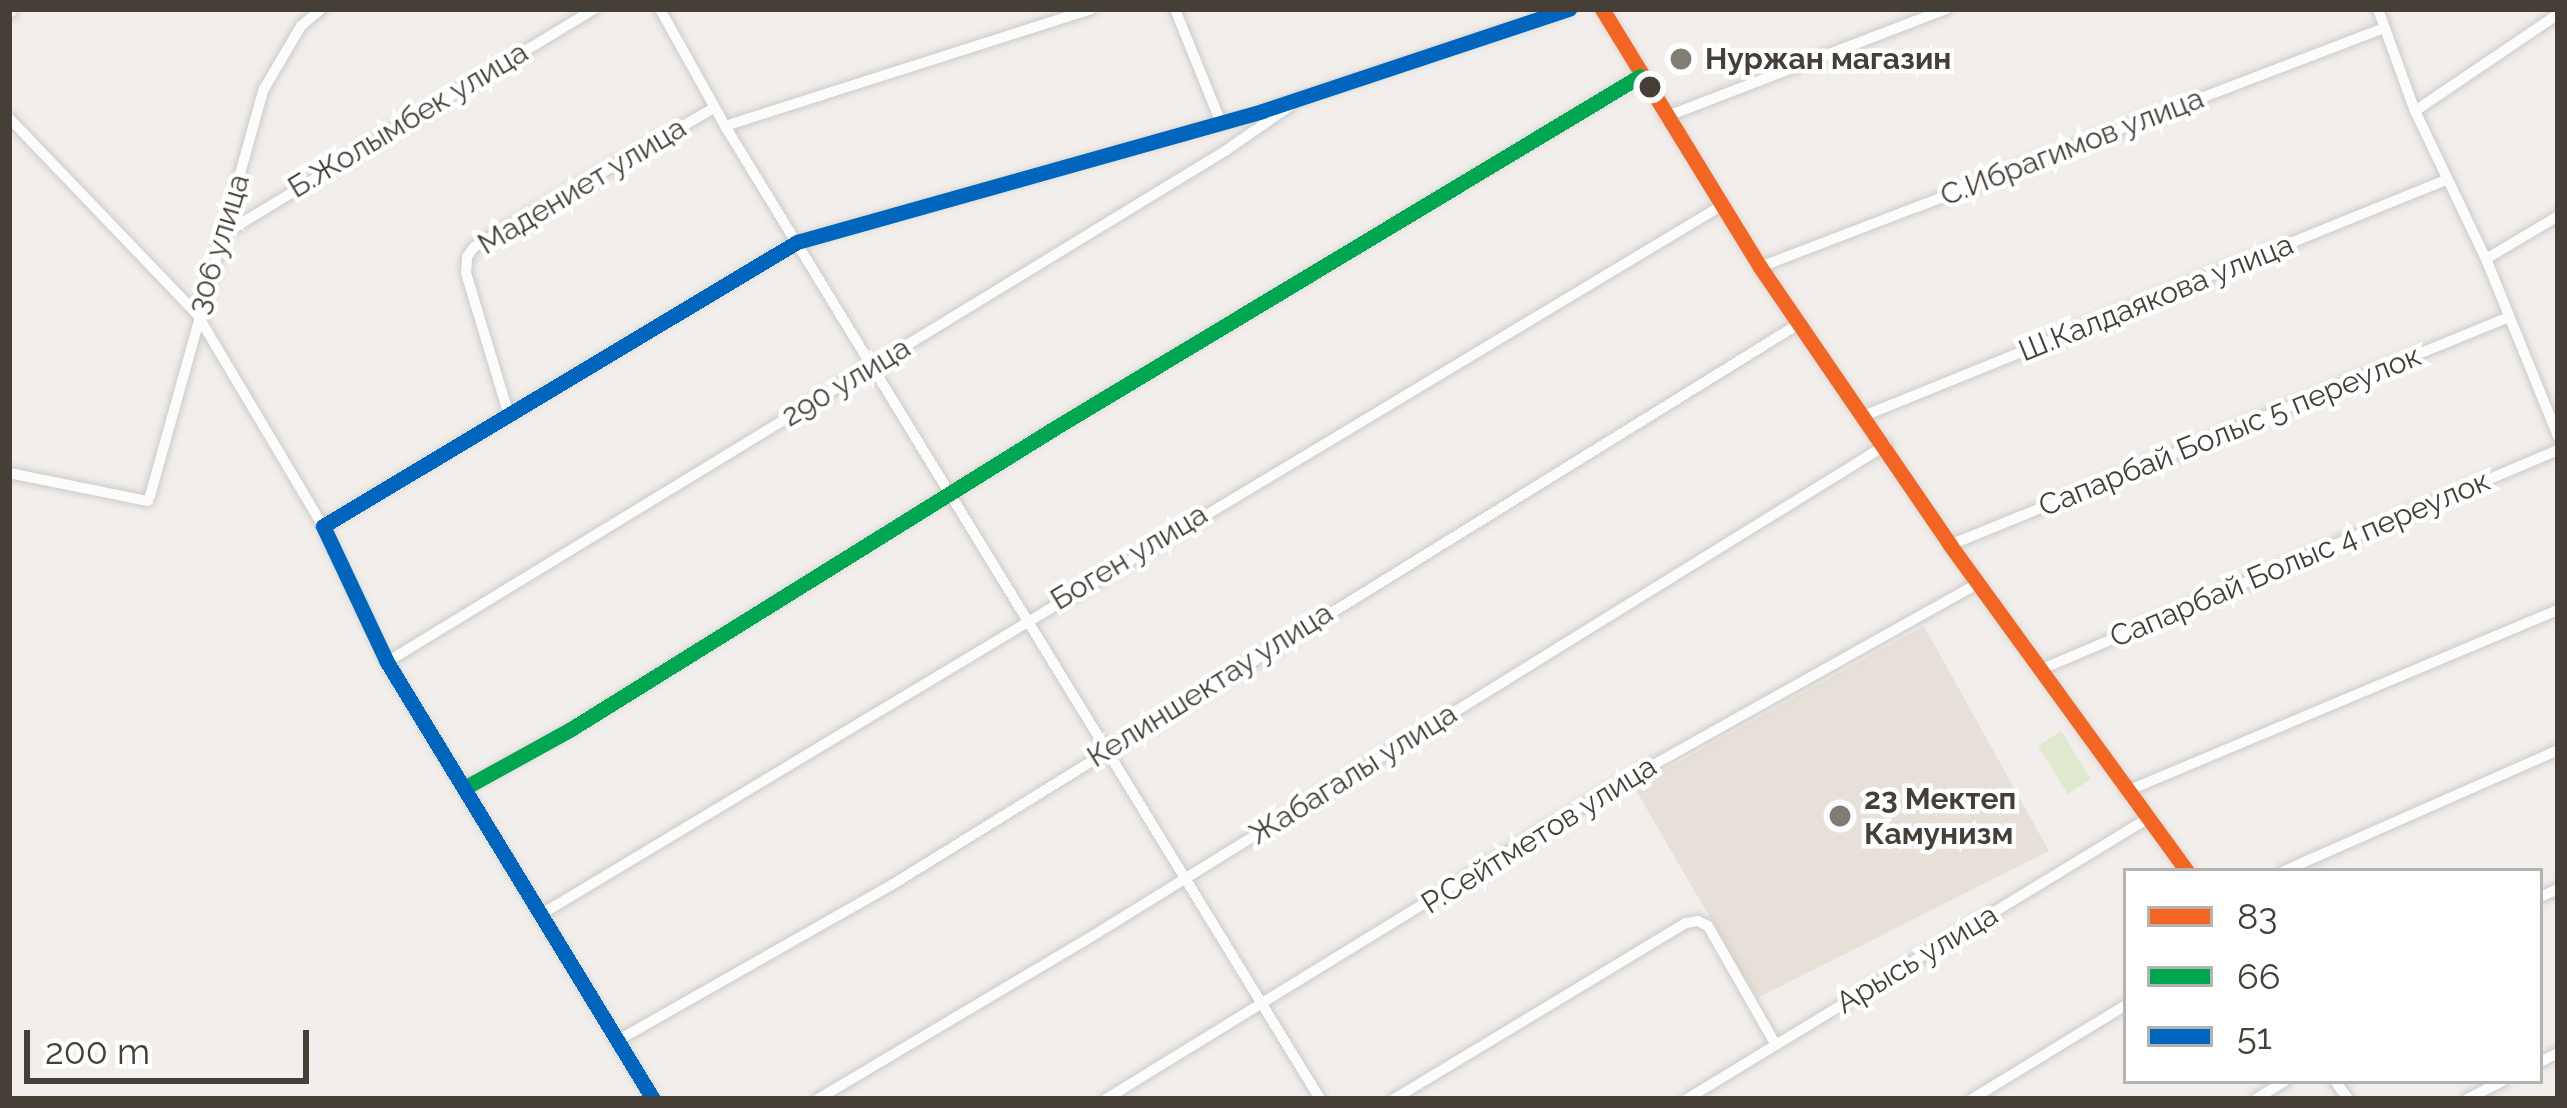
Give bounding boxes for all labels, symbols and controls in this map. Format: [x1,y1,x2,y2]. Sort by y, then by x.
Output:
street label: Б.Жолымбек улица [281,34,535,206]
place label: Нуржан магазин [1705,41,1951,77]
marker: Нуржан магазин [1668,46,1694,72]
unlabelled marker [1639,76,1661,98]
street label: С.Ибрагимов улица [1935,80,2209,214]
street label: Мадениет улица [471,109,693,263]
street label: 306 улица [181,169,257,319]
street label: Ш.Калдаякова улица [2013,226,2299,370]
street label: 290 улица [775,329,917,435]
street label: Сапарбай Болыс 5 переулок [2034,338,2426,524]
street label: Сапарбай Болыс 4 переулок [2105,463,2495,655]
street label: Боген улица [1044,496,1214,618]
street label: Келиншектау улица [1080,594,1340,776]
street label: Жабагалы улица [1242,695,1464,853]
street label: Р.Сейтметов улица [1415,748,1663,922]
place label: 23 Мектеп Камунизм [1864,781,2016,852]
marker: 23 Мектеп Камунизм [1827,803,1853,829]
legend [2123,868,2543,1084]
text: 83 [2237,895,2278,937]
street label: Арысь улица [1829,897,2005,1021]
text: 66 [2237,955,2280,997]
scale bar [30,1006,315,1080]
text: 51 [2237,1015,2272,1057]
text: 200 m [45,1030,150,1072]

